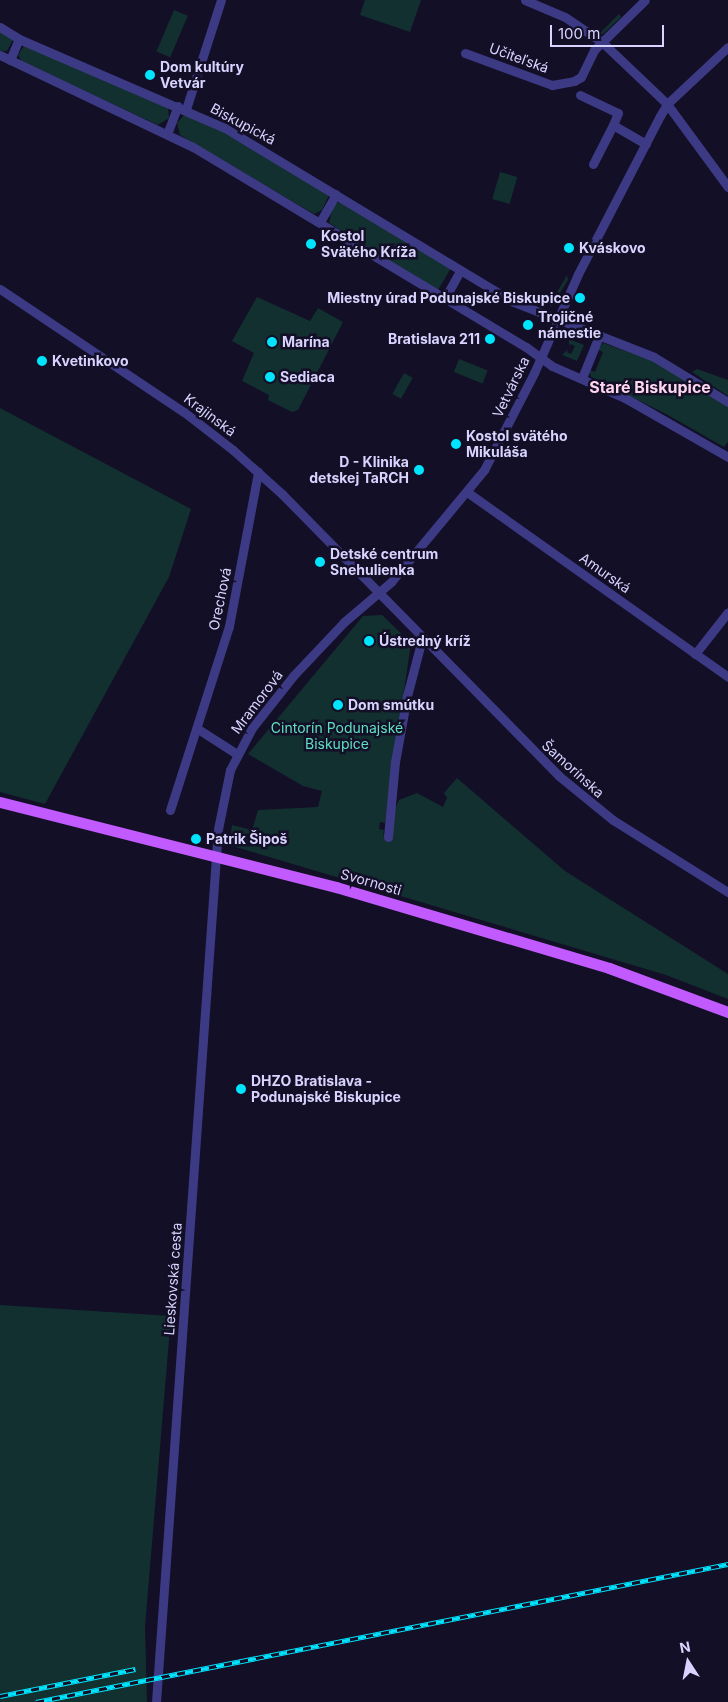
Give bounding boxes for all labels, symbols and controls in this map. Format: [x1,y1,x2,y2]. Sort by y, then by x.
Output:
scale bar [553,15,667,47]
text: 100 m [558,24,600,43]
street label: Učiteľská [487,39,551,77]
place label: Dom kultúry Vetvár [160,59,244,92]
marker: Dom kultúry Vetvár [144,69,156,81]
street label: Biskupická [208,100,278,148]
place label: Kostol Svätého Kríža [321,228,416,260]
marker: Kostol Svätého Kríža [305,238,317,250]
place label: Kváskovo [579,240,646,256]
marker: Kváskovo [563,242,575,254]
place label: Miestny úrad Podunajské Biskupice [327,290,570,306]
marker: Miestny úrad Podunajské Biskupice [574,292,586,304]
place label: Trojičné námestie [538,309,601,342]
marker: Trojičné námestie [522,319,534,331]
place label: Bratislava 211 [388,331,480,347]
marker: Bratislava 211 [484,333,496,345]
place label: Marína [282,334,330,350]
marker: Marína [266,336,278,348]
place label: Kvetinkovo [52,353,129,369]
street label: Vetvárska [489,354,533,420]
marker: Kvetinkovo [36,355,48,367]
place label: Sediaca [280,369,335,385]
marker: Sediaca [264,371,276,383]
district label: Staré Biskupice [589,377,711,397]
street label: Krajinská [181,390,239,440]
place label: Kostol svätého Mikuláša [466,428,567,461]
marker: Kostol svätého Mikuláša [450,438,462,450]
place label: D - Klinika detskej TaRCH [309,454,409,487]
marker: D - Klinika detskej TaRCH [413,464,425,476]
place label: Detské centrum Snehulienka [330,546,438,578]
street label: Amurská [576,549,634,597]
marker: Detské centrum Snehulienka [314,556,326,568]
street label: Orechová [205,566,235,632]
place label: Ústredný kríž [379,633,471,649]
marker: Ústredný kríž [363,635,375,647]
street label: Mramorová [228,667,286,737]
place label: Dom smútku [348,697,434,713]
marker: Dom smútku [332,699,344,711]
park label: Cintorín Podunajské Biskupice [271,720,403,752]
street label: Šamorínska [539,737,607,801]
place label: Patrik Šipoš [206,831,287,847]
marker: Patrik Šipoš [190,833,202,845]
street label: Svornosti [339,865,403,899]
place label: DHZO Bratislava - Podunajské Biskupice [251,1073,401,1106]
marker: DHZO Bratislava - Podunajské Biskupice [235,1083,247,1095]
street label: Lieskovská cesta [161,1222,185,1336]
north arrow [663,1637,713,1687]
text: N [678,1637,692,1656]

